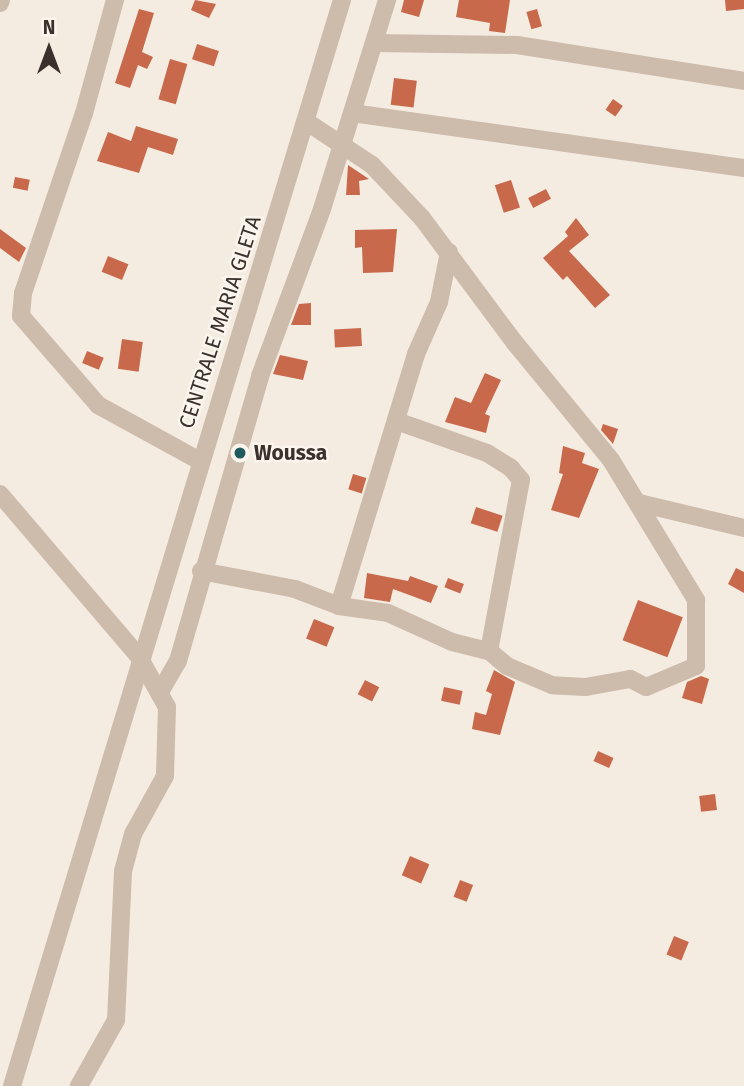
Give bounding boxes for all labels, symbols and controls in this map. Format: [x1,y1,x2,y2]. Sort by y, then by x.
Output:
north arrow [14,14,84,84]
text: N [43,16,55,39]
street label: CENTRALE MARIA GLETA [174,213,266,431]
place label: Woussa [254,440,327,466]
marker: Woussa [232,445,248,461]

